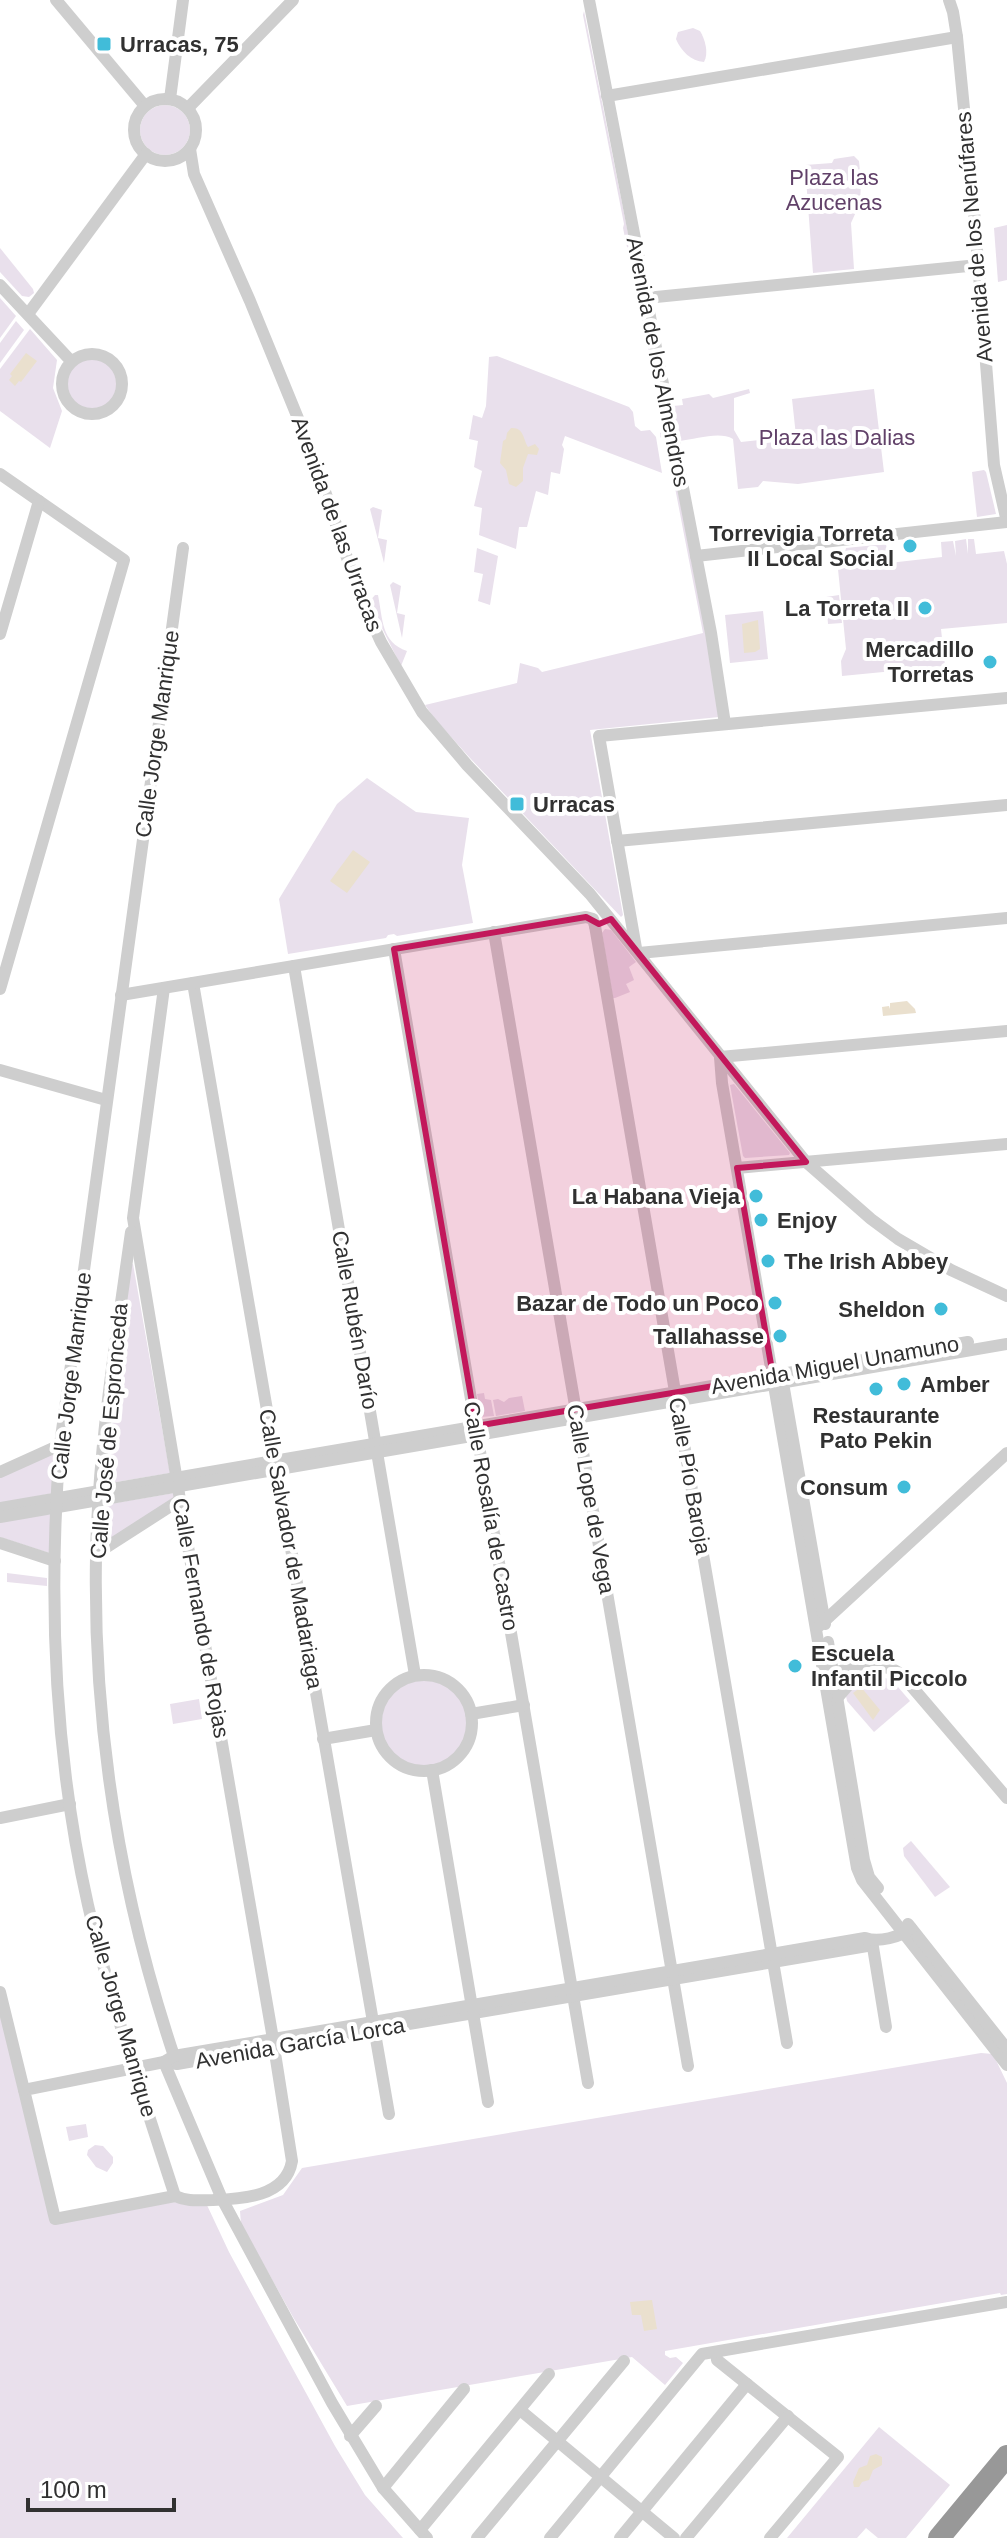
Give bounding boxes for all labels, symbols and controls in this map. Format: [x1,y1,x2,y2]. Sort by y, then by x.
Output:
place label: Urracas, 75 [120,32,239,57]
marker: Urracas, 75 [95,35,113,53]
street label: Avenida de los Nenúfares [951,111,997,363]
park label: Plaza las Azucenas [786,165,882,215]
street label: Avenida de los Almendros [621,235,695,489]
street label: Avenida de las Urracas [286,413,388,635]
park label: Plaza las Dalias [759,425,915,450]
place label: Torrevigia Torreta II Local Social [709,521,895,571]
marker: Torrevigia Torreta II Local Social [901,537,919,555]
place label: La Torreta II [785,596,909,621]
marker: La Torreta II [916,599,934,617]
street label: Calle Jorge Manrique [130,629,184,839]
place label: Mercadillo Torretas [865,637,974,687]
marker: Mercadillo Torretas [981,653,999,671]
place label: Urracas [533,792,615,817]
marker: Urracas [508,795,526,813]
place label: La Habana Vieja [572,1184,741,1209]
marker: La Habana Vieja [747,1187,765,1205]
place label: Enjoy [777,1208,838,1233]
marker: Enjoy [752,1211,770,1229]
street label: Calle Rubén Darío [327,1229,383,1411]
place label: The Irish Abbey [784,1249,949,1274]
marker: The Irish Abbey [759,1252,777,1270]
street label: Calle Jorge Manrique [46,1271,96,1481]
place label: Bazar de Todo un Poco [516,1291,759,1316]
marker: Bazar de Todo un Poco [766,1294,784,1312]
place label: Sheldon [838,1297,925,1322]
marker: Sheldon [932,1300,950,1318]
street label: Calle José de Espronceda [85,1301,133,1560]
place label: Tallahasse [653,1324,764,1349]
marker: Tallahasse [771,1327,789,1345]
street label: Avenida Miguel Unamuno [709,1331,961,1399]
place label: Amber [920,1372,990,1397]
marker: Amber [895,1375,913,1393]
marker: Restaurante Pato Pekin [867,1380,885,1398]
street label: Calle Pío Baroja [664,1396,716,1557]
street label: Calle Rosalía de Castro [459,1399,523,1633]
street label: Calle Lope de Vega [562,1402,620,1596]
place label: Restaurante Pato Pekin [812,1403,940,1453]
street label: Calle Salvador de Madariaga [254,1407,328,1692]
place label: Consum [800,1475,888,1500]
marker: Consum [895,1478,913,1496]
street label: Calle Fernando de Rojas [168,1496,234,1740]
place label: Escuela Infantil Piccolo [811,1641,967,1691]
marker: Escuela Infantil Piccolo [786,1657,804,1675]
street label: Calle Jorge Manrique [80,1912,162,2120]
street label: Avenida García Lorca [193,2012,407,2074]
scale bar [28,2462,174,2512]
text: 100 m [40,2476,107,2503]

